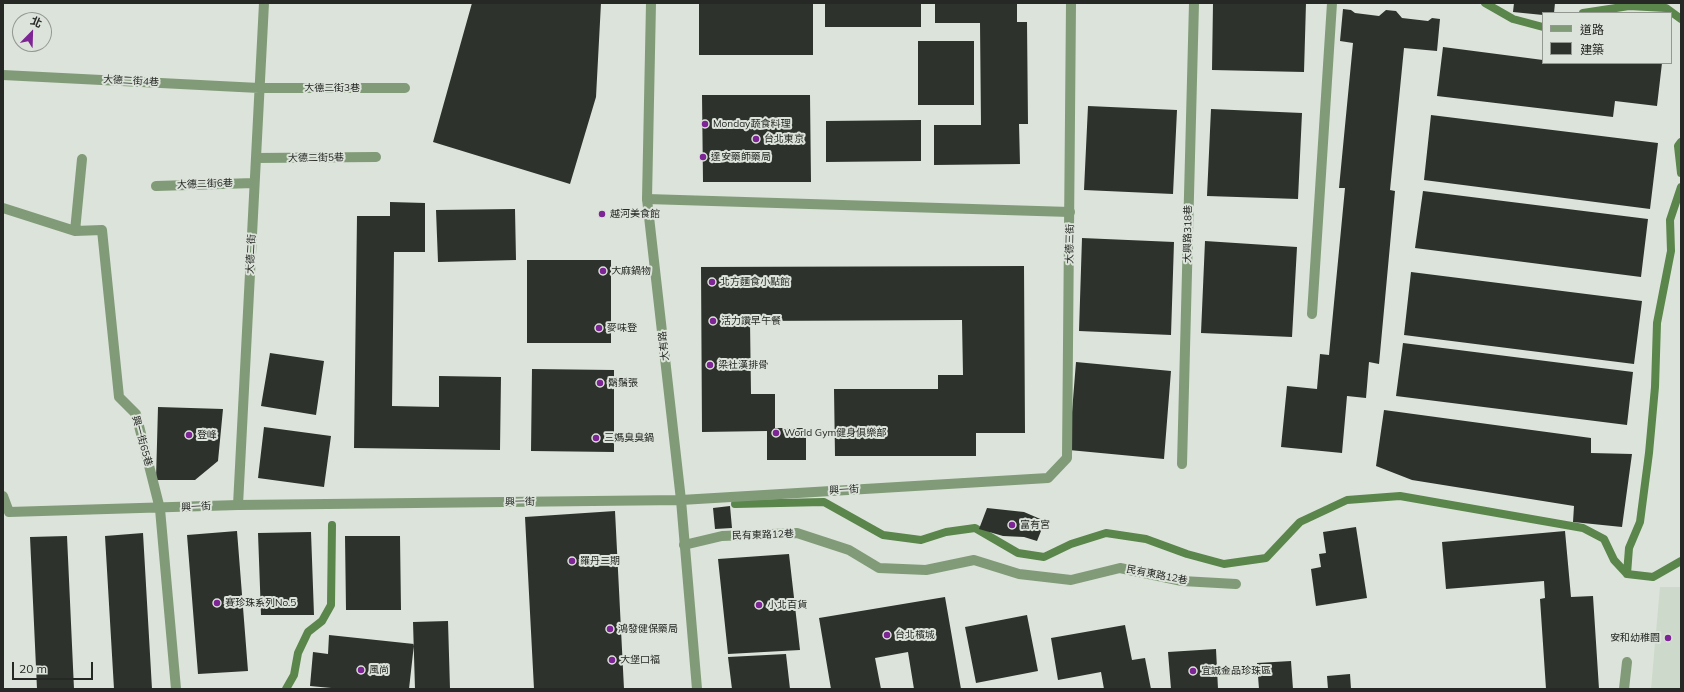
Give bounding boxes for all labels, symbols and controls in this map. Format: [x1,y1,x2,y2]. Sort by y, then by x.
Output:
north arrow [12,12,52,52]
legend [1542,12,1672,64]
text: 北 [29,13,44,30]
text: 道路 [1580,22,1604,37]
text: 建築 [1580,42,1604,57]
street label: 大德二街4巷 [103,74,159,88]
street label: 大德二街3巷 [304,82,360,94]
place label: Monday蔬食料理 [713,118,790,130]
marker: Monday蔬食料理 [700,119,710,129]
place label: 台北東京 [764,133,804,145]
marker: 台北東京 [751,134,761,144]
place label: 達安藥師藥局 [711,151,771,163]
street label: 大德二街5巷 [288,152,344,164]
marker: 達安藥師藥局 [698,152,708,162]
street label: 大德二街6巷 [177,177,233,191]
street label: 大興路318巷 [1181,205,1195,263]
place label: 越河美食館 [610,208,660,220]
marker: 越河美食館 [597,209,607,219]
street label: 大德三街 [1064,224,1076,264]
street label: 大德二街 [244,234,258,274]
place label: 大麻鍋物 [611,265,651,277]
marker: 大麻鍋物 [598,266,608,276]
place label: 北方麵食小點館 [720,276,790,288]
marker: 北方麵食小點館 [707,277,717,287]
place label: 活力讚早午餐 [721,315,781,327]
marker: 活力讚早午餐 [708,316,718,326]
place label: 麥味登 [607,322,637,334]
marker: 麥味登 [594,323,604,333]
street label: 大有路 [656,330,672,362]
place label: 梁社漢排骨 [718,359,768,371]
marker: 梁社漢排骨 [705,360,715,370]
place label: 鬍鬚張 [608,377,638,389]
marker: 鬍鬚張 [595,378,605,388]
street label: 興一街65巷 [129,414,155,468]
place label: World Gym健身俱樂部 [784,427,886,439]
marker: World Gym健身俱樂部 [771,428,781,438]
place label: 登峰 [197,429,217,441]
marker: 登峰 [184,430,194,440]
place label: 三媽臭臭鍋 [604,432,654,444]
marker: 三媽臭臭鍋 [591,433,601,443]
street label: 興一街 [829,483,859,497]
street label: 興一街 [505,496,535,508]
street label: 興一街 [181,500,211,514]
place label: 富有宮 [1020,519,1050,531]
marker: 富有宮 [1007,520,1017,530]
street label: 民有東路12巷 [732,528,794,542]
place label: 羅丹二期 [580,555,620,567]
marker: 羅丹二期 [567,556,577,566]
street label: 民有東路12巷 [1125,563,1189,587]
place label: 賽珍珠系列No.5 [225,597,296,609]
marker: 賽珍珠系列No.5 [212,598,222,608]
place label: 小北百貨 [767,599,807,611]
marker: 小北百貨 [754,600,764,610]
place label: 鴻發健保藥局 [618,623,678,635]
marker: 鴻發健保藥局 [605,624,615,634]
place label: 台北檳城 [895,629,935,641]
marker: 台北檳城 [882,630,892,640]
place label: 安和幼稚園 [1610,632,1660,644]
marker: 安和幼稚園 [1663,633,1673,643]
scale bar [14,654,95,680]
place label: 大堡口福 [620,654,660,666]
marker: 大堡口福 [607,655,617,665]
text: 20 m [19,661,47,676]
place label: 風尚 [369,664,389,676]
marker: 風尚 [356,665,366,675]
place label: 宜誠金品珍珠區 [1201,665,1271,677]
marker: 宜誠金品珍珠區 [1188,666,1198,676]

